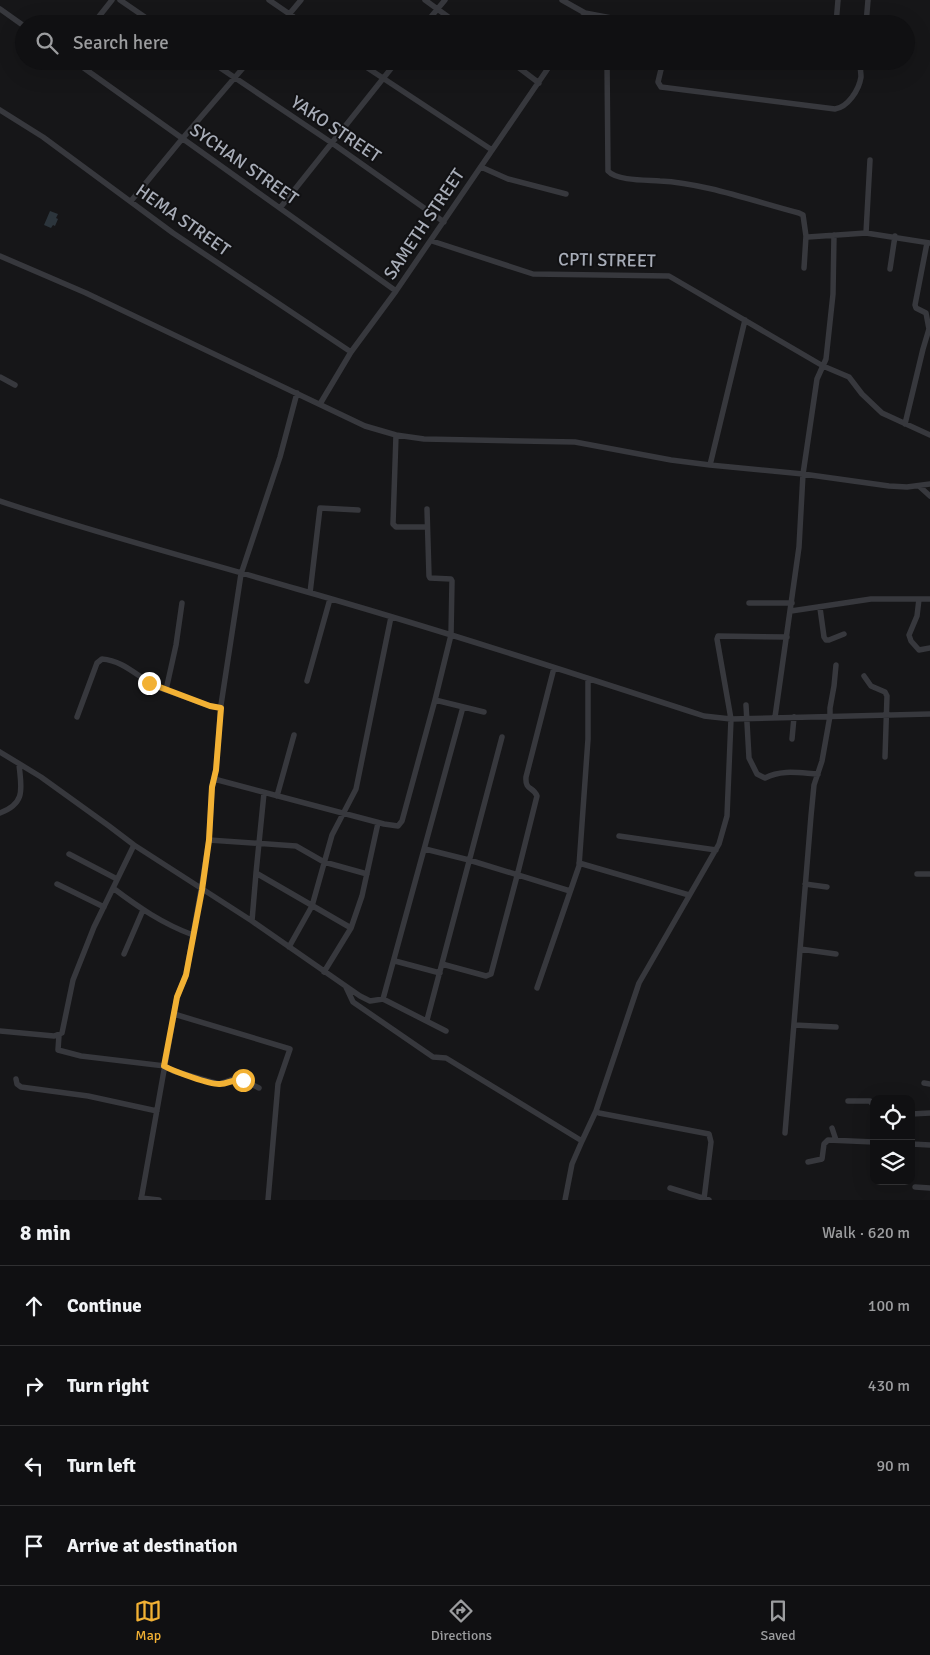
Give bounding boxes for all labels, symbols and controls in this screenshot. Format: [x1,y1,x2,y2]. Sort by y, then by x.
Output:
search box [15,15,915,70]
icon: search [33,29,61,57]
text: Search here [73,31,169,55]
street label: YAKO STREET [287,91,385,167]
street label: SYCHAN STREET [186,118,303,210]
street label: SAMETH STREET [379,164,469,284]
street label: HEMA STREET [132,179,235,261]
street label: CPTI STREET [558,248,656,272]
route end [138,672,161,695]
route start [232,1069,255,1092]
map controls [870,1095,915,1185]
button: locate [870,1095,915,1140]
button: layers [870,1140,915,1185]
text: 8 min [20,1220,71,1246]
text: Walk · 620 m [822,1223,910,1243]
icon: ahead [20,1292,48,1320]
text: Continue [67,1294,142,1318]
text: 100 m [868,1296,910,1316]
icon: right [20,1372,48,1400]
text: Turn right [67,1374,149,1398]
text: 430 m [868,1376,910,1396]
icon: left [20,1452,48,1480]
text: Turn left [67,1454,136,1478]
text: 90 m [876,1456,910,1476]
icon: arrive [20,1532,48,1560]
text: Arrive at destination [67,1534,238,1558]
tab: Map [134,1597,162,1644]
tab: Directions [431,1597,492,1644]
tab: Saved [760,1597,796,1644]

